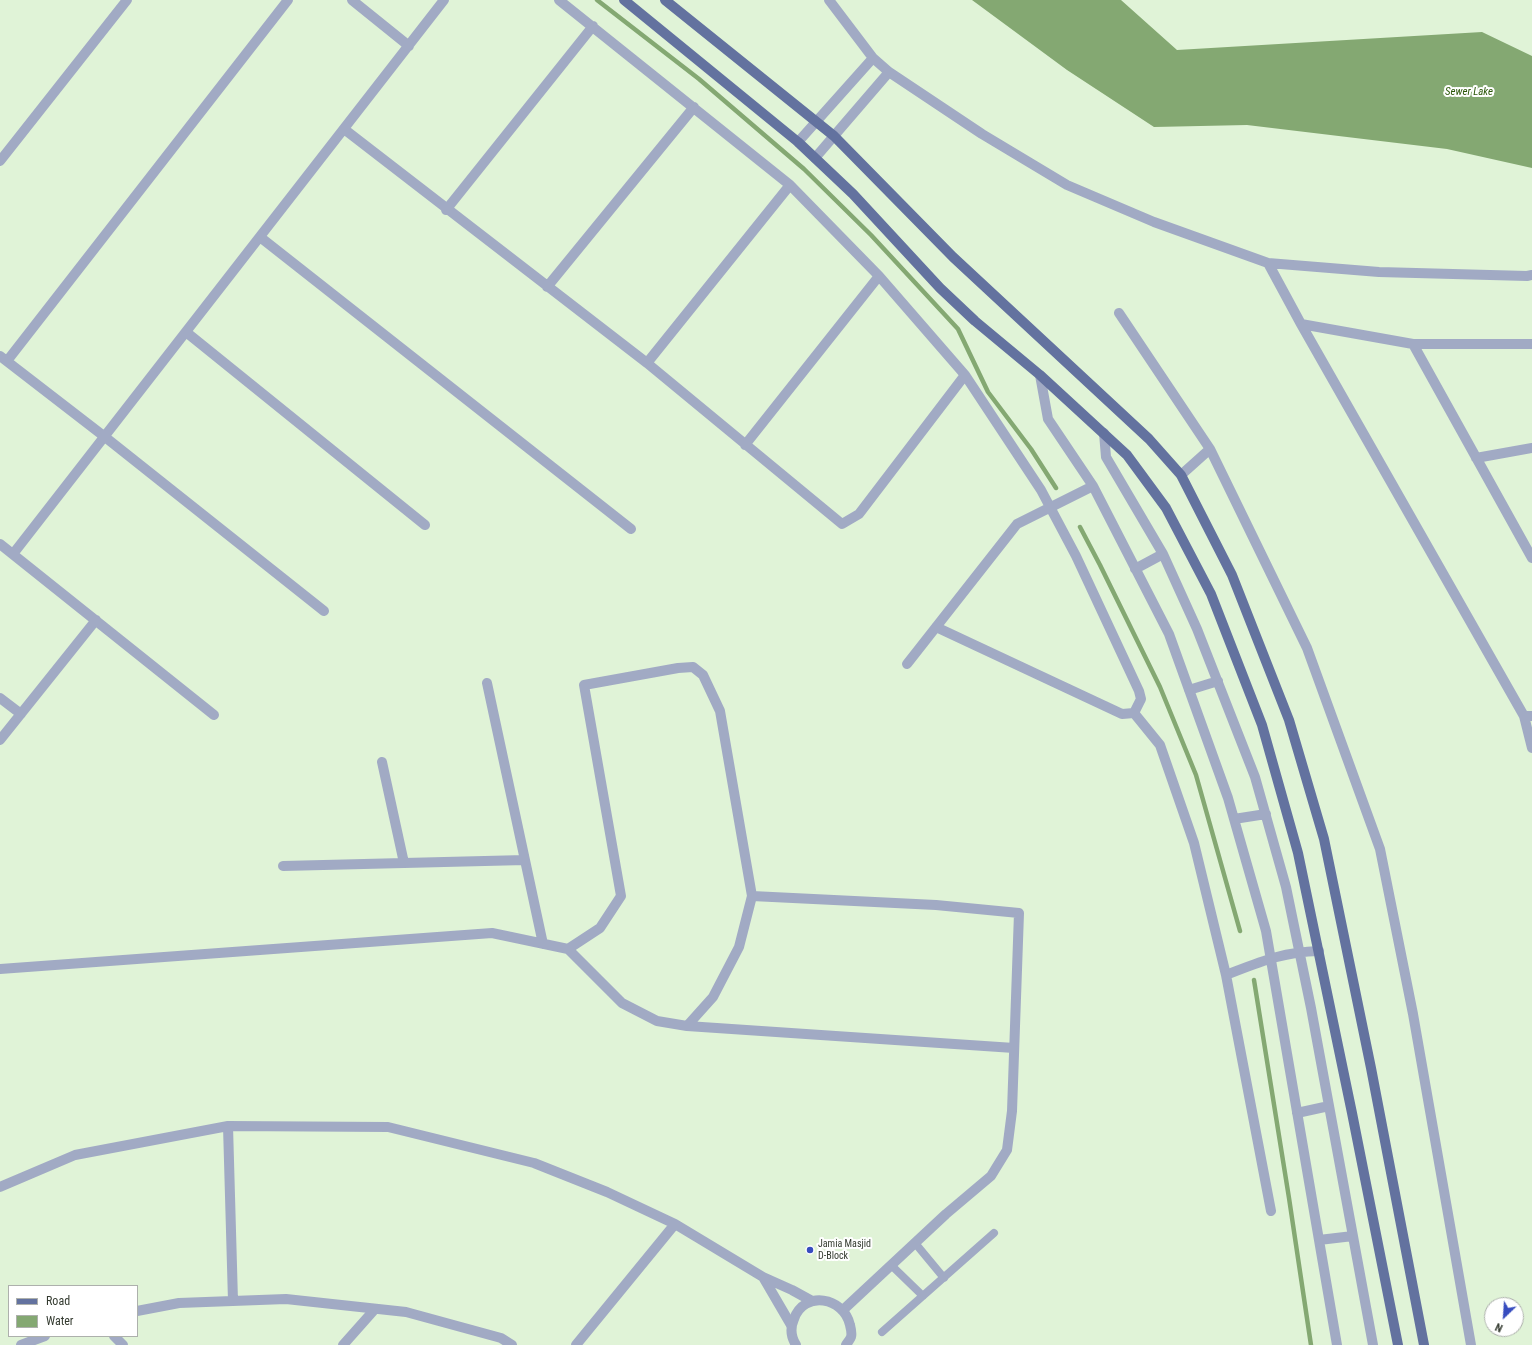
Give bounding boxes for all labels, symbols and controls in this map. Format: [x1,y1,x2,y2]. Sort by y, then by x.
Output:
water label: Sewer Lake [1445,85,1493,99]
place label: Jamia Masjid D-Block [818,1238,871,1262]
marker: Jamia Masjid D-Block [805,1245,815,1255]
legend [8,1285,138,1337]
text: Road [46,1294,70,1308]
north arrow [1484,1297,1524,1337]
text: Water [46,1314,74,1328]
text: N [1493,1320,1505,1335]

